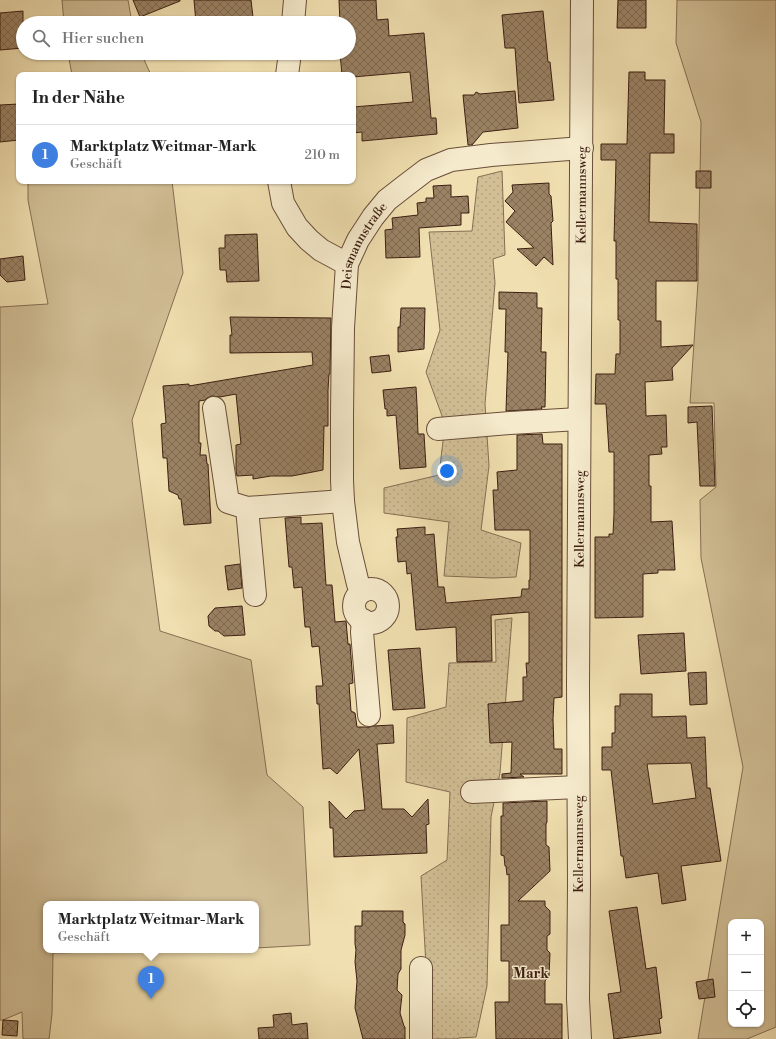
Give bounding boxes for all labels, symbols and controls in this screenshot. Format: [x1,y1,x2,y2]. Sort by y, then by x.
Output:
search box [16,16,356,60]
icon: search [30,27,52,49]
text: Hier suchen [62,29,144,48]
text: In der Nähe [32,87,125,109]
text: Marktplatz Weitmar-Mark [70,137,257,156]
street label: Kellermannsweg [574,146,590,244]
text: 1 [42,147,48,163]
text: 210 m [305,147,340,163]
text: Geschäft [70,156,122,172]
street label: Deismannstraße [338,199,391,290]
your location [437,461,457,481]
street label: Kellermannsweg [572,470,588,568]
street label: Kellermannsweg [571,795,587,893]
popup [43,901,259,953]
text: Marktplatz Weitmar-Mark [58,910,244,929]
map controls [728,919,764,1027]
button: + [728,919,764,955]
text: Geschäft [58,929,110,945]
button: − [728,955,764,991]
district label: Mark [513,965,549,983]
pin: 1 [138,966,164,999]
button: locate [728,991,764,1027]

